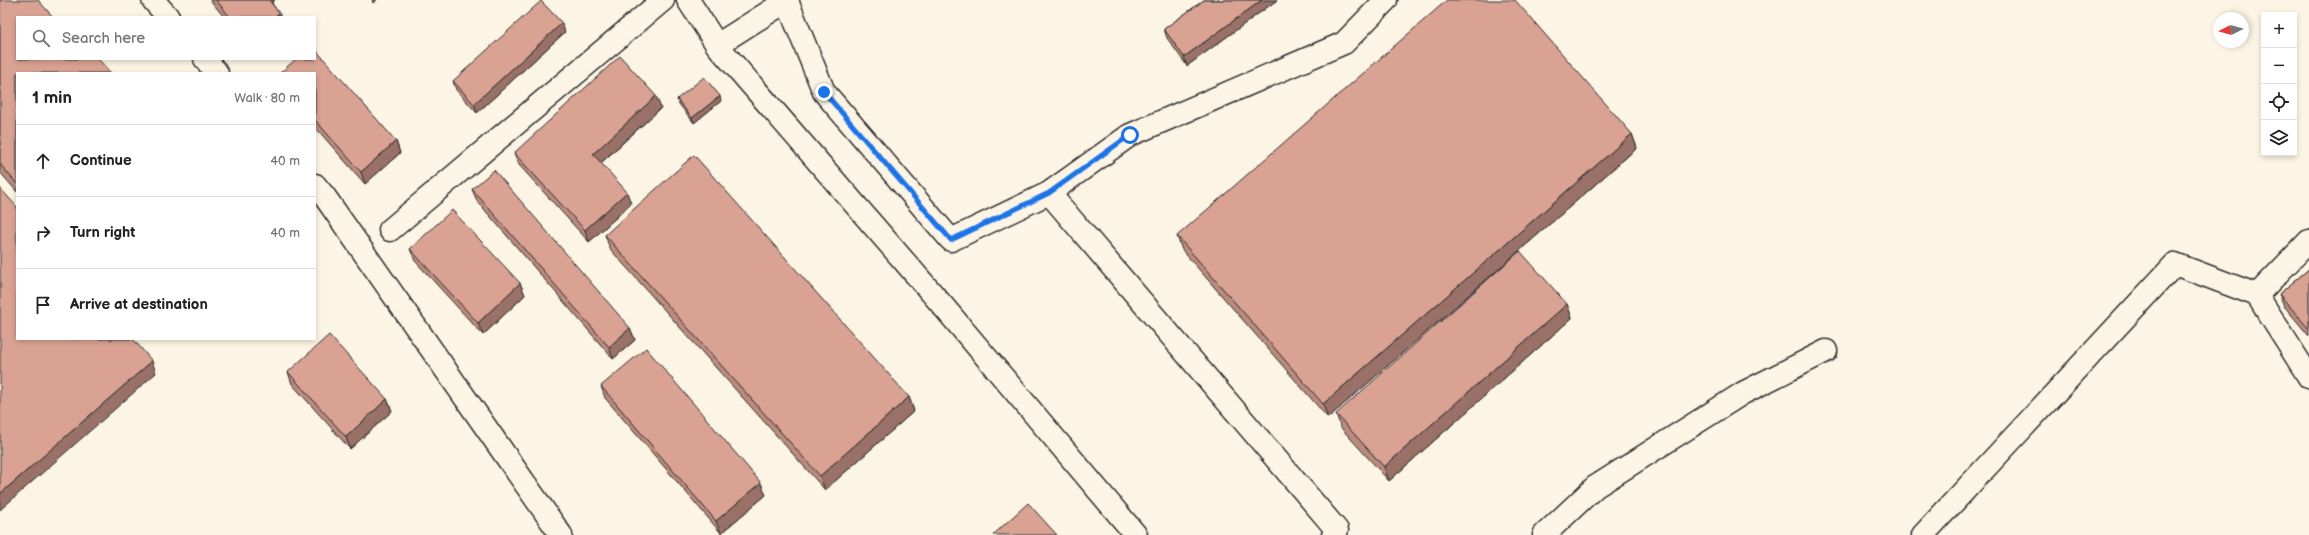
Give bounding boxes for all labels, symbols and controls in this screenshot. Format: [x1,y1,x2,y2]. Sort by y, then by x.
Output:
north arrow [2213,12,2249,48]
map controls [2261,12,2297,156]
button: + [2261,12,2297,48]
search box [16,16,316,60]
icon: search [30,27,52,49]
text: Search here [62,29,145,48]
button: − [2261,48,2297,84]
route end [815,83,833,101]
button: locate [2261,84,2297,120]
text: 1 min [32,88,72,108]
text: Walk · 80 m [234,90,300,106]
button: layers [2261,120,2297,156]
route start [1121,126,1139,144]
icon: ahead [32,150,54,172]
text: Continue [70,151,132,170]
text: 40 m [270,153,300,169]
icon: right [32,222,54,244]
text: Turn right [70,223,135,242]
text: 40 m [270,225,300,241]
icon: arrive [32,294,54,316]
text: Arrive at destination [70,295,208,314]

